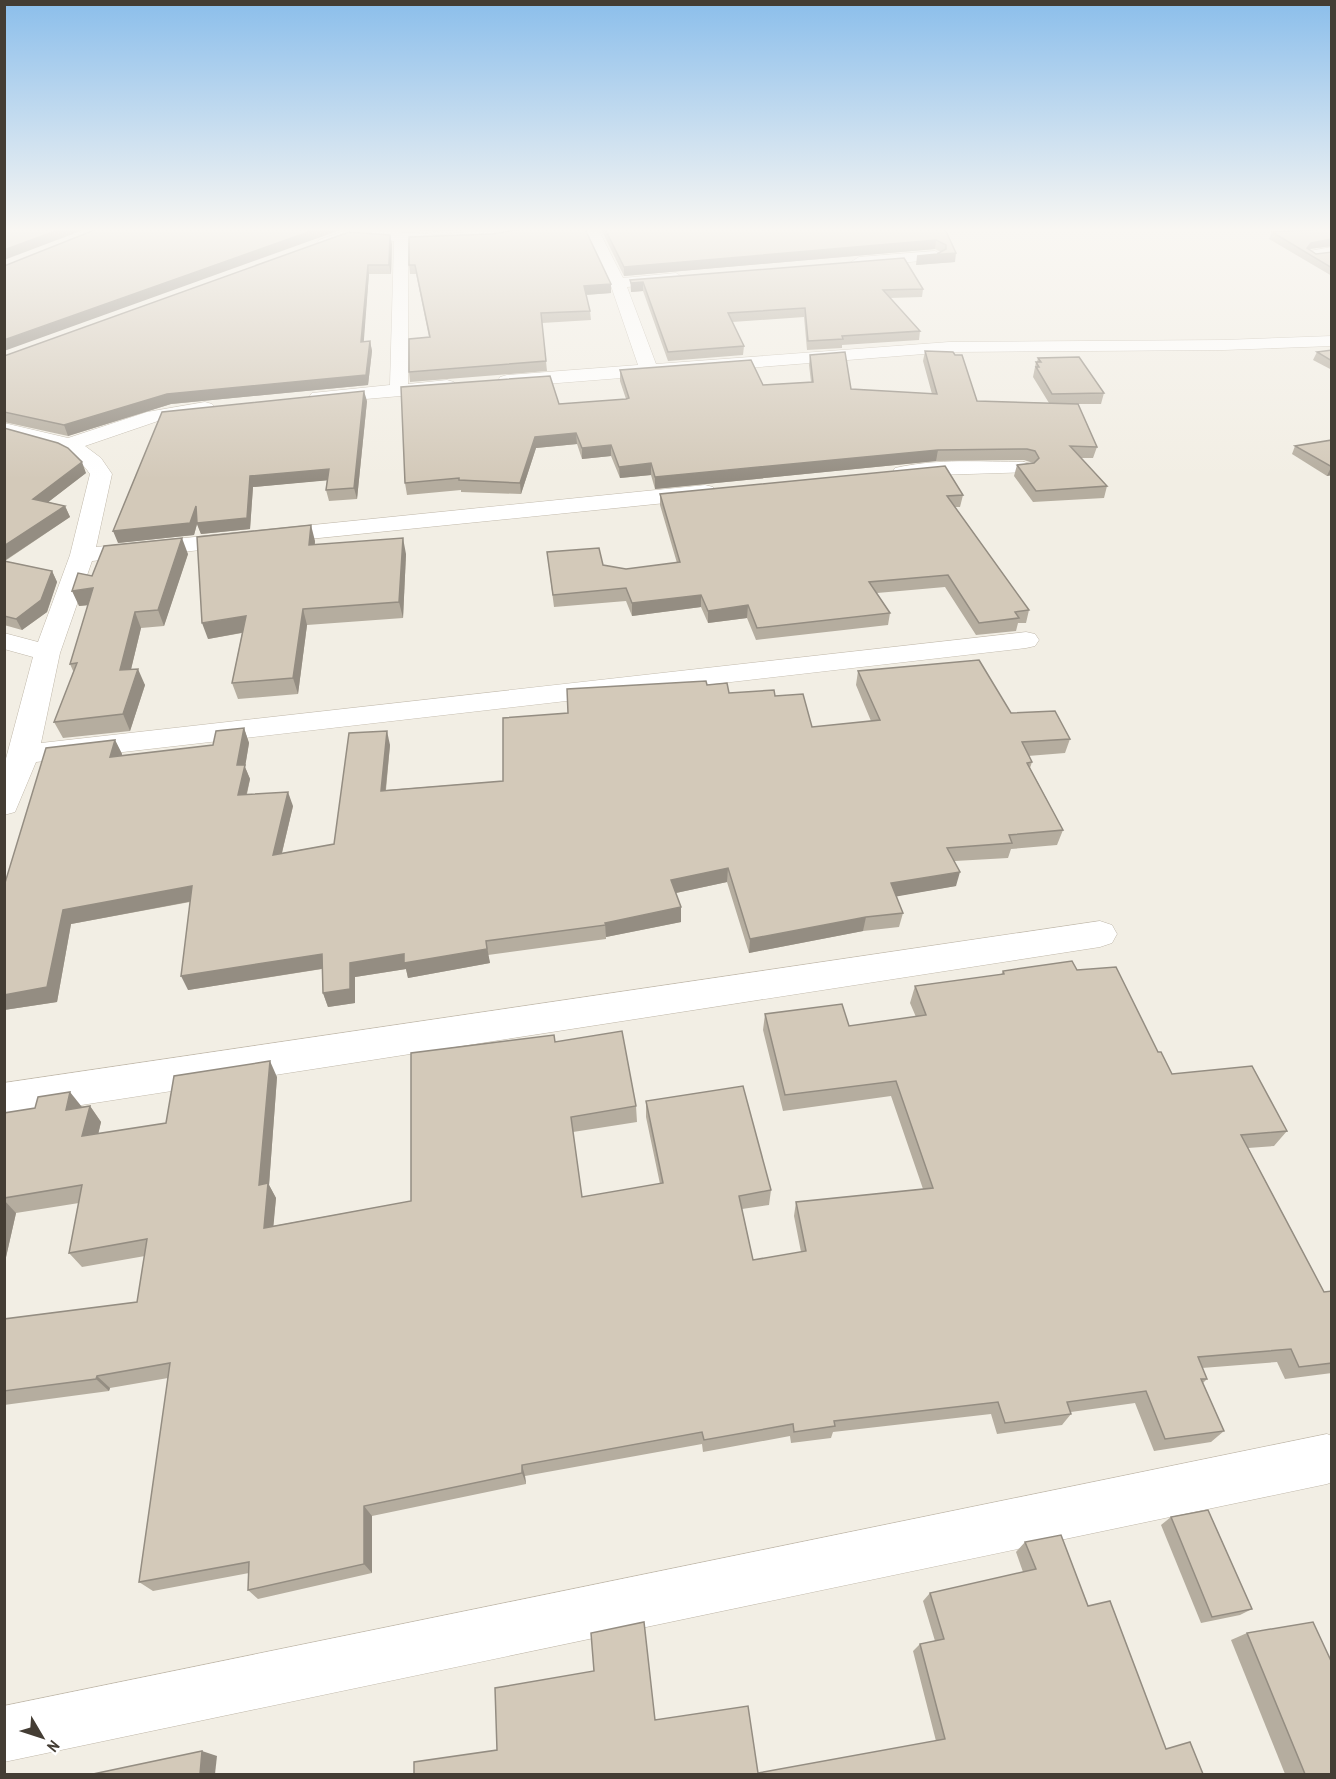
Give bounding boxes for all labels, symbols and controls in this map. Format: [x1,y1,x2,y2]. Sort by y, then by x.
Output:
north arrow [12,1707,72,1767]
text: N [42,1736,65,1757]

